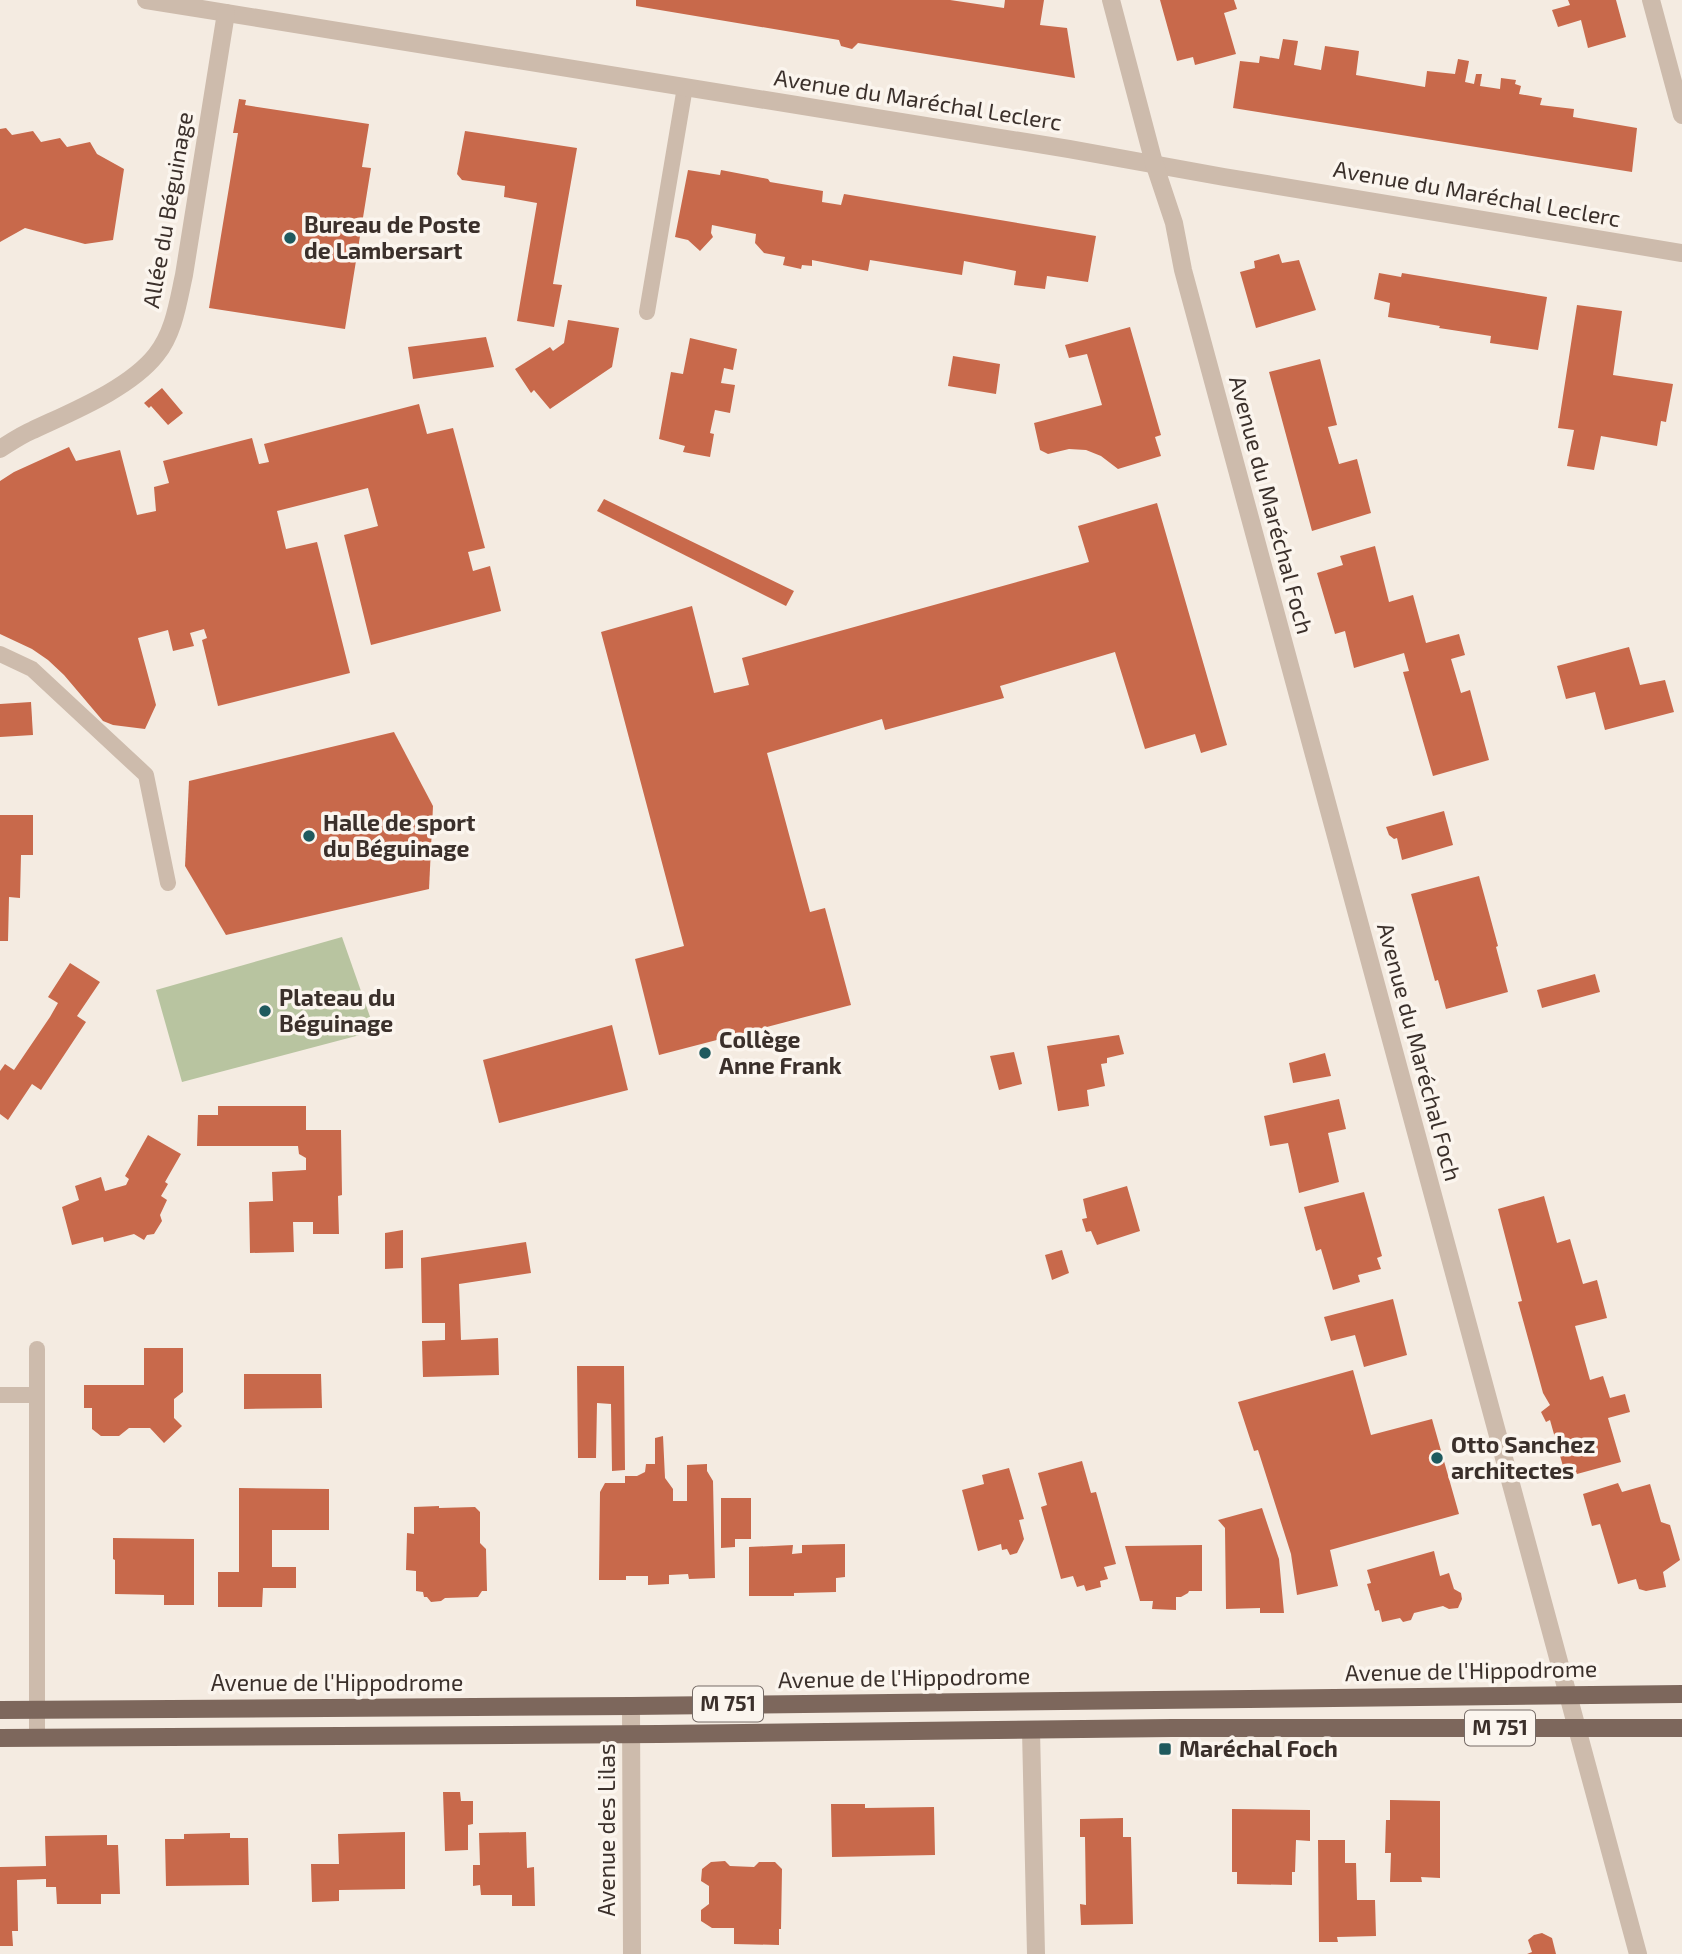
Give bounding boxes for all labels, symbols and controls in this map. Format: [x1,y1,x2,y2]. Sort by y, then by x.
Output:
street label: Avenue du Maréchal Leclerc [772,62,1064,136]
street label: Allée du Béguinage [136,110,198,310]
street label: Avenue du Maréchal Leclerc [1331,154,1623,232]
place label: Bureau de Poste de Lambersart [304,210,481,264]
marker: Bureau de Poste de Lambersart [282,230,298,246]
street label: Avenue du Maréchal Foch [1224,373,1320,637]
place label: Halle de sport du Béguinage [323,808,476,862]
marker: Halle de sport du Béguinage [301,828,317,844]
street label: Avenue du Maréchal Foch [1372,920,1468,1184]
place label: Plateau du Béguinage [279,983,395,1037]
marker: Plateau du Béguinage [257,1003,273,1019]
place label: Collège Anne Frank [719,1025,842,1079]
marker: Collège Anne Frank [697,1045,713,1061]
place label: Otto Sanchez architectes [1451,1430,1595,1484]
marker: Otto Sanchez architectes [1429,1450,1445,1466]
street label: Avenue de l'Hippodrome [1344,1654,1597,1686]
street label: Avenue de l'Hippodrome [777,1661,1030,1693]
street label: Avenue de l'Hippodrome [211,1668,463,1696]
road number: M 751 [693,1686,763,1722]
road number: M 751 [1465,1710,1535,1746]
place label: Maréchal Foch [1179,1734,1338,1762]
marker: Maréchal Foch [1157,1741,1173,1757]
street label: Avenue des Lilas [592,1743,620,1917]

